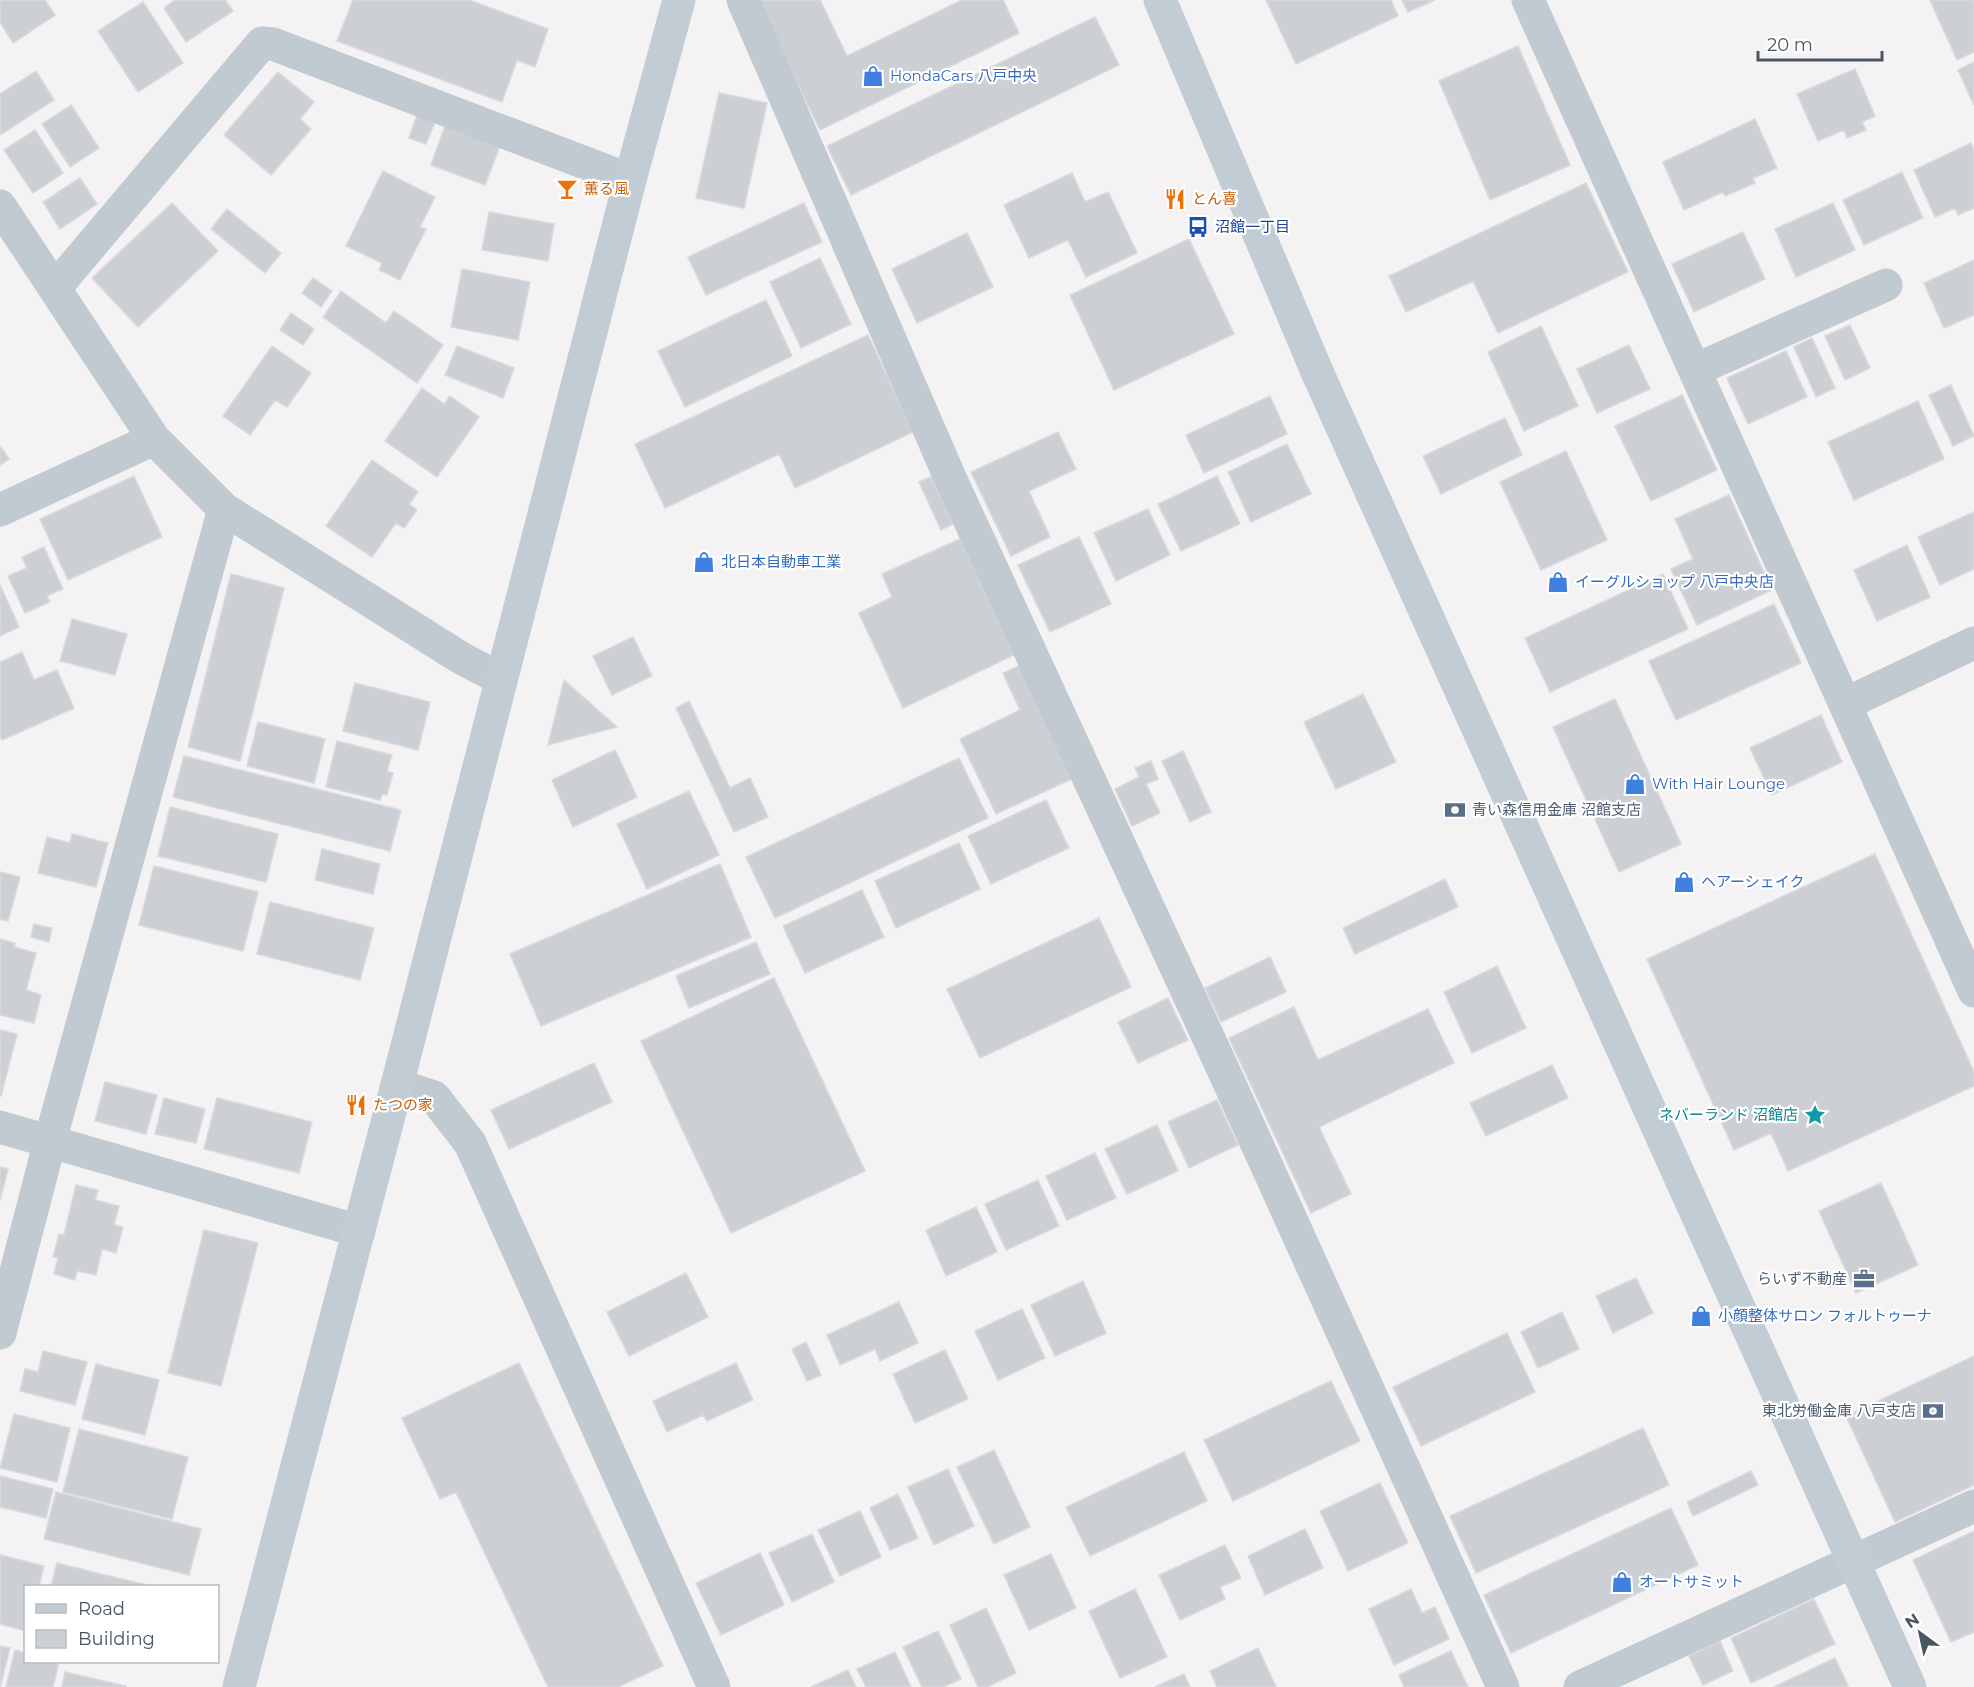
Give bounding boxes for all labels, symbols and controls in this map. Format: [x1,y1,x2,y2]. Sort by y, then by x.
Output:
scale bar [1758,24,1882,62]
text: 20 m [1767,34,1813,56]
shop icon: HondaCars 八戸中央 [861,64,885,88]
place label: HondaCars 八戸中央 [890,66,1037,85]
bar icon: 薫る風 [555,177,579,201]
place label: 薫る風 [584,179,629,198]
restaurant icon: とん喜 [1163,187,1187,211]
place label: とん喜 [1192,189,1237,208]
bus stop icon: 沼館一丁目 [1186,215,1210,239]
place label: 沼館一丁目 [1215,217,1290,236]
shop icon: 北日本自動車工業 [692,550,716,574]
place label: 北日本自動車工業 [721,552,841,571]
shop icon: イーグルショップ 八戸中央店 [1546,570,1570,594]
place label: イーグルショップ 八戸中央店 [1575,572,1774,591]
shop icon: With Hair Lounge [1623,772,1647,796]
place label: With Hair Lounge [1652,774,1785,793]
bank icon: 青い森信用金庫 沼館支店 [1443,798,1467,822]
place label: 青い森信用金庫 沼館支店 [1472,800,1641,819]
shop icon: ヘアーシェイク [1672,870,1696,894]
place label: ヘアーシェイク [1701,872,1805,891]
restaurant icon: たつの家 [344,1093,368,1117]
place label: たつの家 [373,1095,433,1114]
place icon: ネバーランド 沼館店 [1803,1103,1827,1127]
place label: ネバーランド 沼館店 [1659,1105,1798,1124]
office icon: らいず不動産 [1852,1267,1876,1291]
place label: らいず不動産 [1757,1269,1847,1288]
shop icon: 小顔整体サロン フォルトゥーナ [1689,1304,1713,1328]
place label: 小顔整体サロン フォルトゥーナ [1718,1306,1932,1325]
bank icon: 東北労働金庫 八戸支店 [1921,1399,1945,1423]
place label: 東北労働金庫 八戸支店 [1762,1401,1916,1420]
shop icon: オートサミット [1610,1570,1634,1594]
place label: オートサミット [1639,1572,1744,1591]
legend [24,1585,219,1663]
text: Road [78,1598,125,1620]
north arrow [1890,1603,1950,1663]
text: N [1902,1609,1923,1632]
text: Building [78,1628,155,1650]

